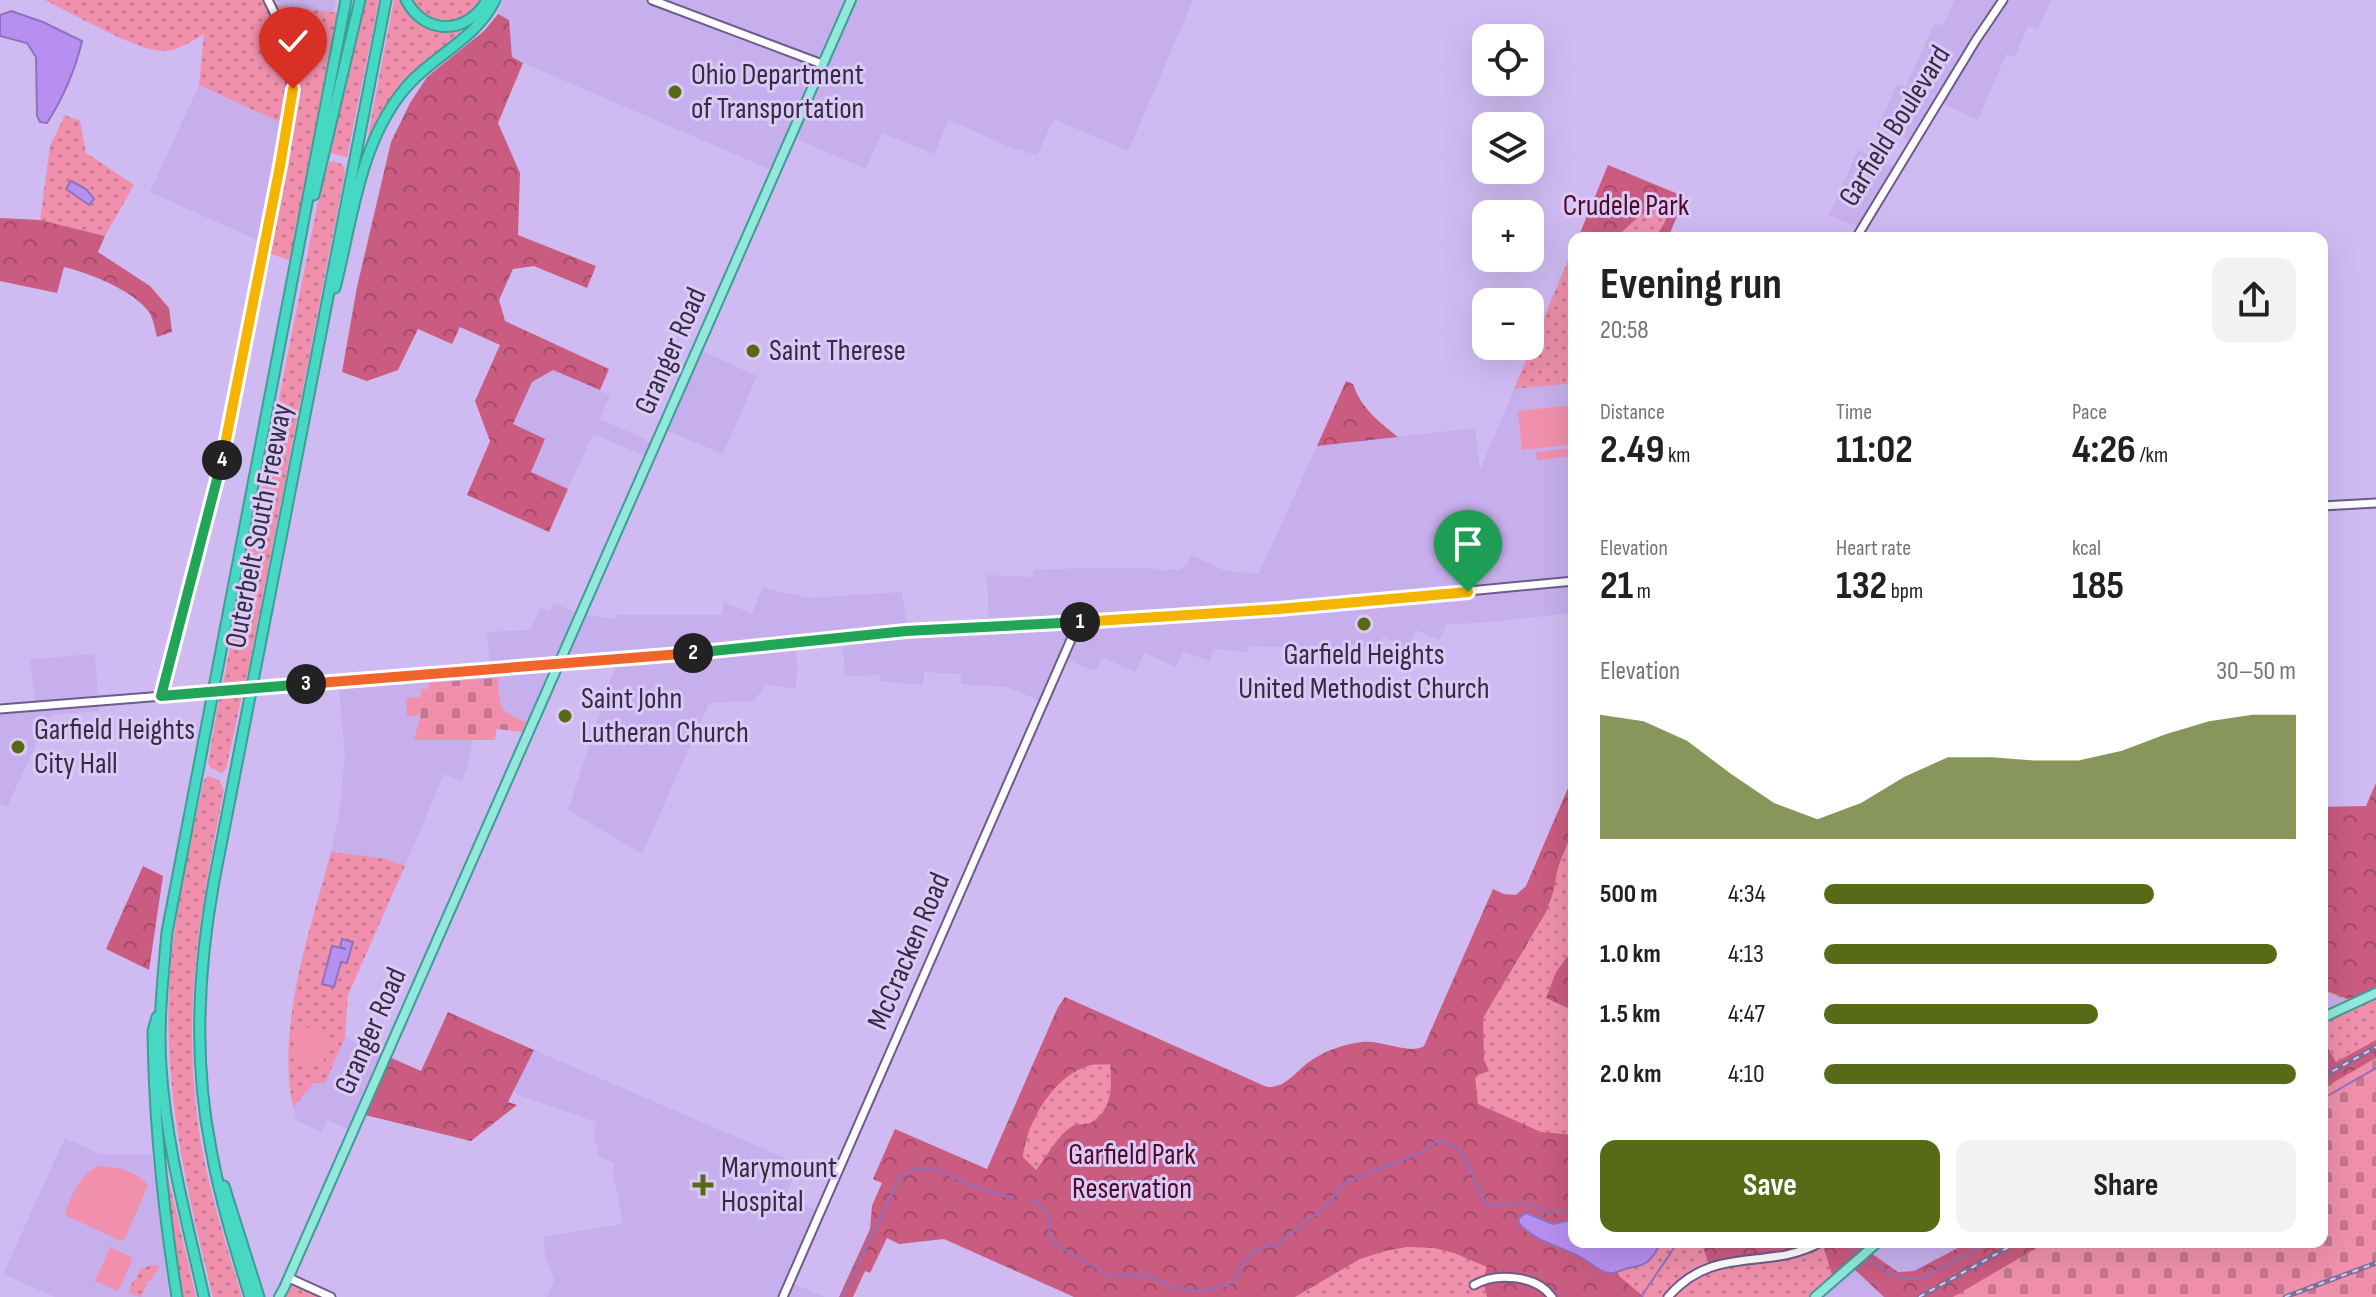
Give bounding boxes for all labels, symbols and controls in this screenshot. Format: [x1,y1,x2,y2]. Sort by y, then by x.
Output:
pin [259,7,327,89]
icon: check [271,19,315,63]
map controls [1472,24,1544,360]
button: locate [1472,24,1544,96]
street label: Garfield Boulevard [1831,39,1959,213]
place label: Ohio Department of Transportation [691,57,864,127]
marker: Ohio Department of Transportation [666,83,684,101]
button: layers [1472,112,1544,184]
park label: Crudele Park [1563,188,1690,224]
button: + [1472,200,1544,272]
text: Evening run [1600,258,1782,311]
button: share [2212,258,2296,342]
street label: Granger Road [627,282,715,420]
button: − [1472,288,1544,360]
text: 20:58 [1600,315,1649,346]
place label: Saint Therese [769,333,906,369]
marker: Saint Therese [744,342,762,360]
text: Distance [1600,399,1665,426]
text: Time [1836,399,1872,426]
text: Pace [2072,399,2107,426]
street label: Outerbelt South Freeway [218,400,300,651]
text: 2.49 [1600,426,1664,474]
text: 11:02 [1836,426,1913,474]
text: 4:26 [2072,426,2136,474]
pin: 4 [202,440,242,480]
text: km [1664,442,1690,469]
text: /km [2136,442,2168,469]
text: 4 [217,446,227,473]
pin [1434,510,1502,592]
icon: arrive [1446,522,1490,566]
text: Elevation [1600,535,1668,562]
text: Heart rate [1836,535,1911,562]
text: kcal [2072,535,2101,562]
text: 21 [1600,562,1633,610]
text: 132 [1836,562,1887,610]
text: 185 [2072,562,2124,610]
text: m [1633,578,1651,605]
text: bpm [1887,578,1923,605]
pin: 1 [1060,602,1100,642]
text: 1 [1076,608,1084,635]
marker: Garfield Heights United Methodist Church [1355,615,1373,633]
pin: 2 [673,633,713,673]
place label: Garfield Heights United Methodist Church [1238,637,1490,707]
text: 2 [688,639,698,666]
text: Elevation [1600,656,1680,687]
text: 30–50 m [2216,656,2296,687]
pin: 3 [286,664,326,704]
text: 3 [301,670,311,697]
place label: Saint John Lutheran Church [581,681,749,751]
marker: Saint John Lutheran Church [556,707,574,725]
place label: Garfield Heights City Hall [34,712,195,782]
marker: Garfield Heights City Hall [9,738,27,756]
street label: McCracken Road [860,867,958,1035]
text: 500 m [1600,879,1657,910]
text: 4:34 [1728,879,1766,910]
text: 1.0 km [1600,939,1661,970]
text: 4:13 [1728,939,1764,970]
street label: Granger Road [327,962,415,1100]
text: 1.5 km [1600,999,1660,1030]
text: 4:47 [1728,999,1765,1030]
text: 2.0 km [1600,1059,1661,1090]
text: 4:10 [1728,1059,1764,1090]
park label: Garfield Park Reservation [1068,1137,1196,1207]
button: Save [1600,1140,1940,1232]
button: Share [1956,1140,2296,1232]
place label: Marymount Hospital [721,1150,837,1220]
marker: Marymount Hospital [692,1174,714,1196]

